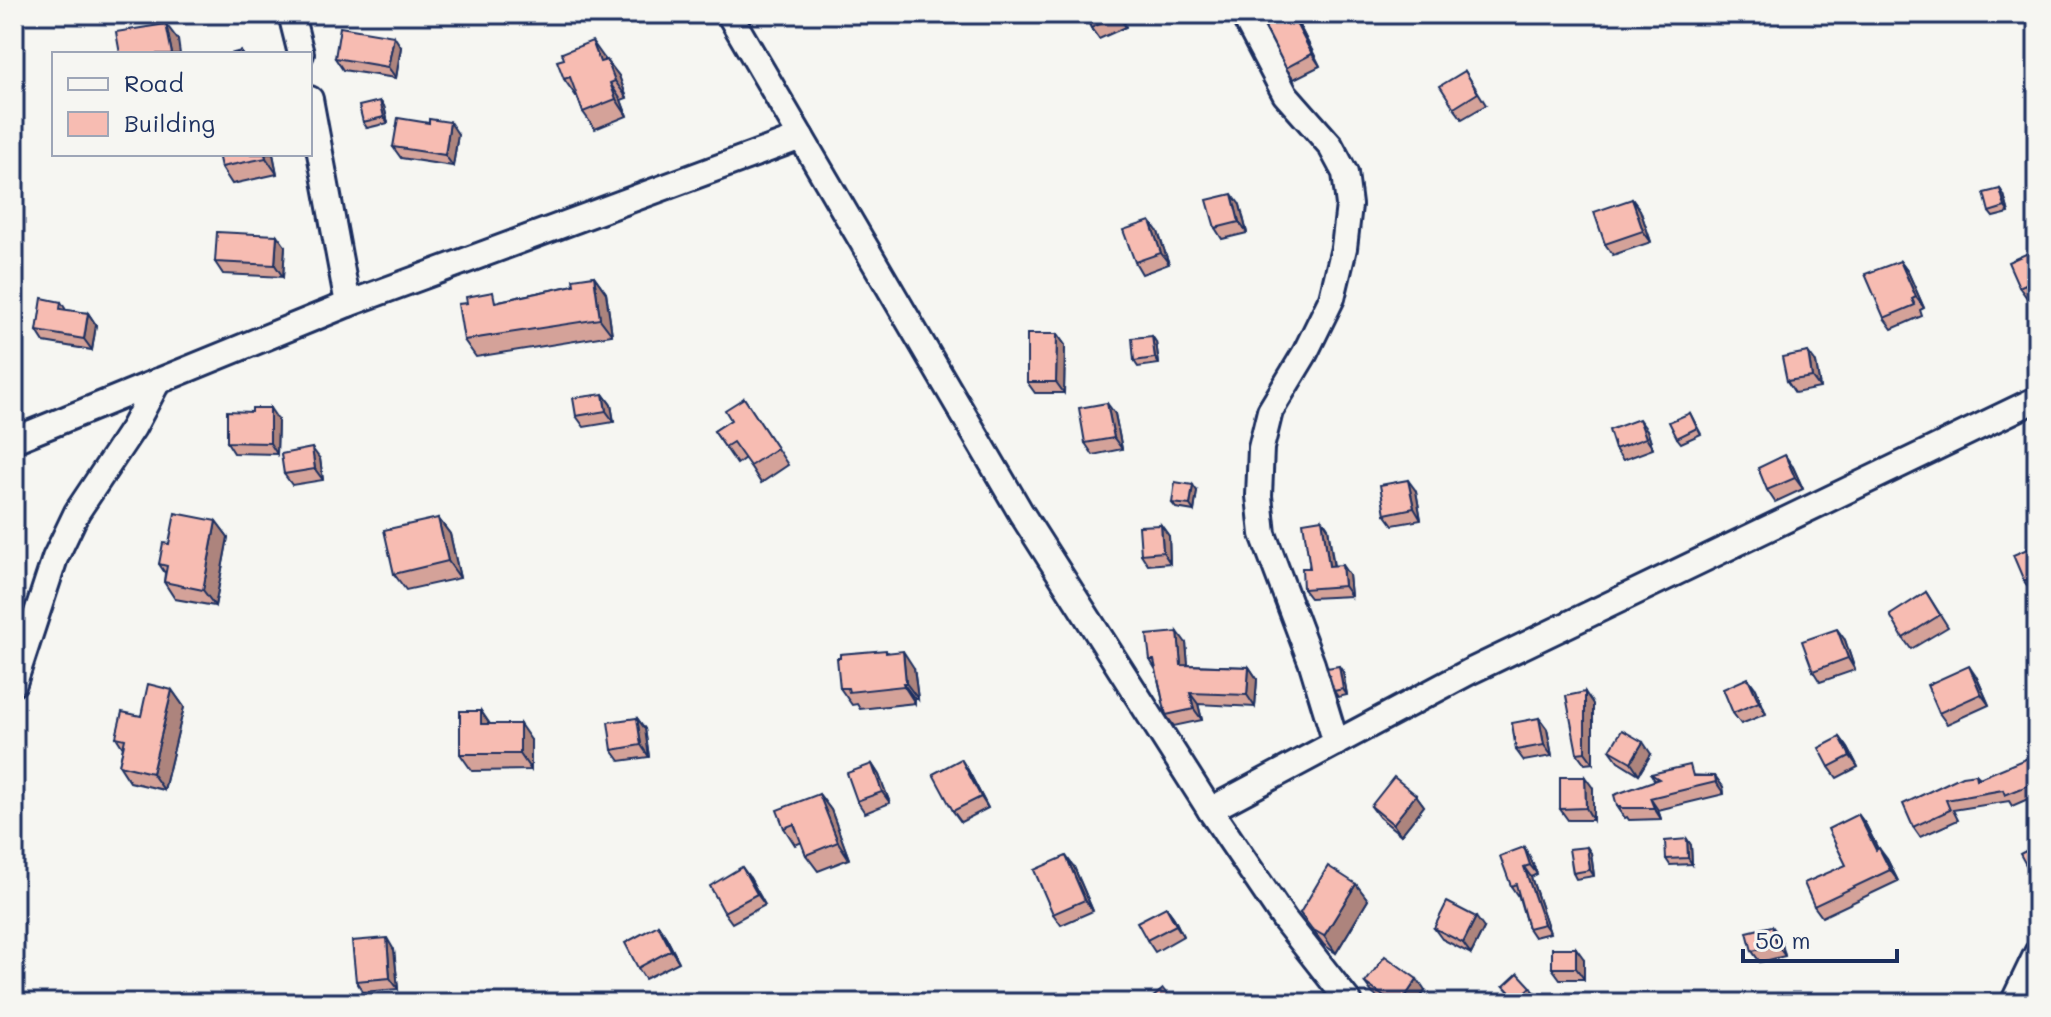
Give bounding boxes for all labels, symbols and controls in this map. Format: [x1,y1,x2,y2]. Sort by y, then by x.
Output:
legend [52,52,312,156]
text: Road [124,67,184,98]
text: Building [124,107,215,138]
scale bar [1743,913,1897,963]
text: 50 m [1755,924,1811,955]

